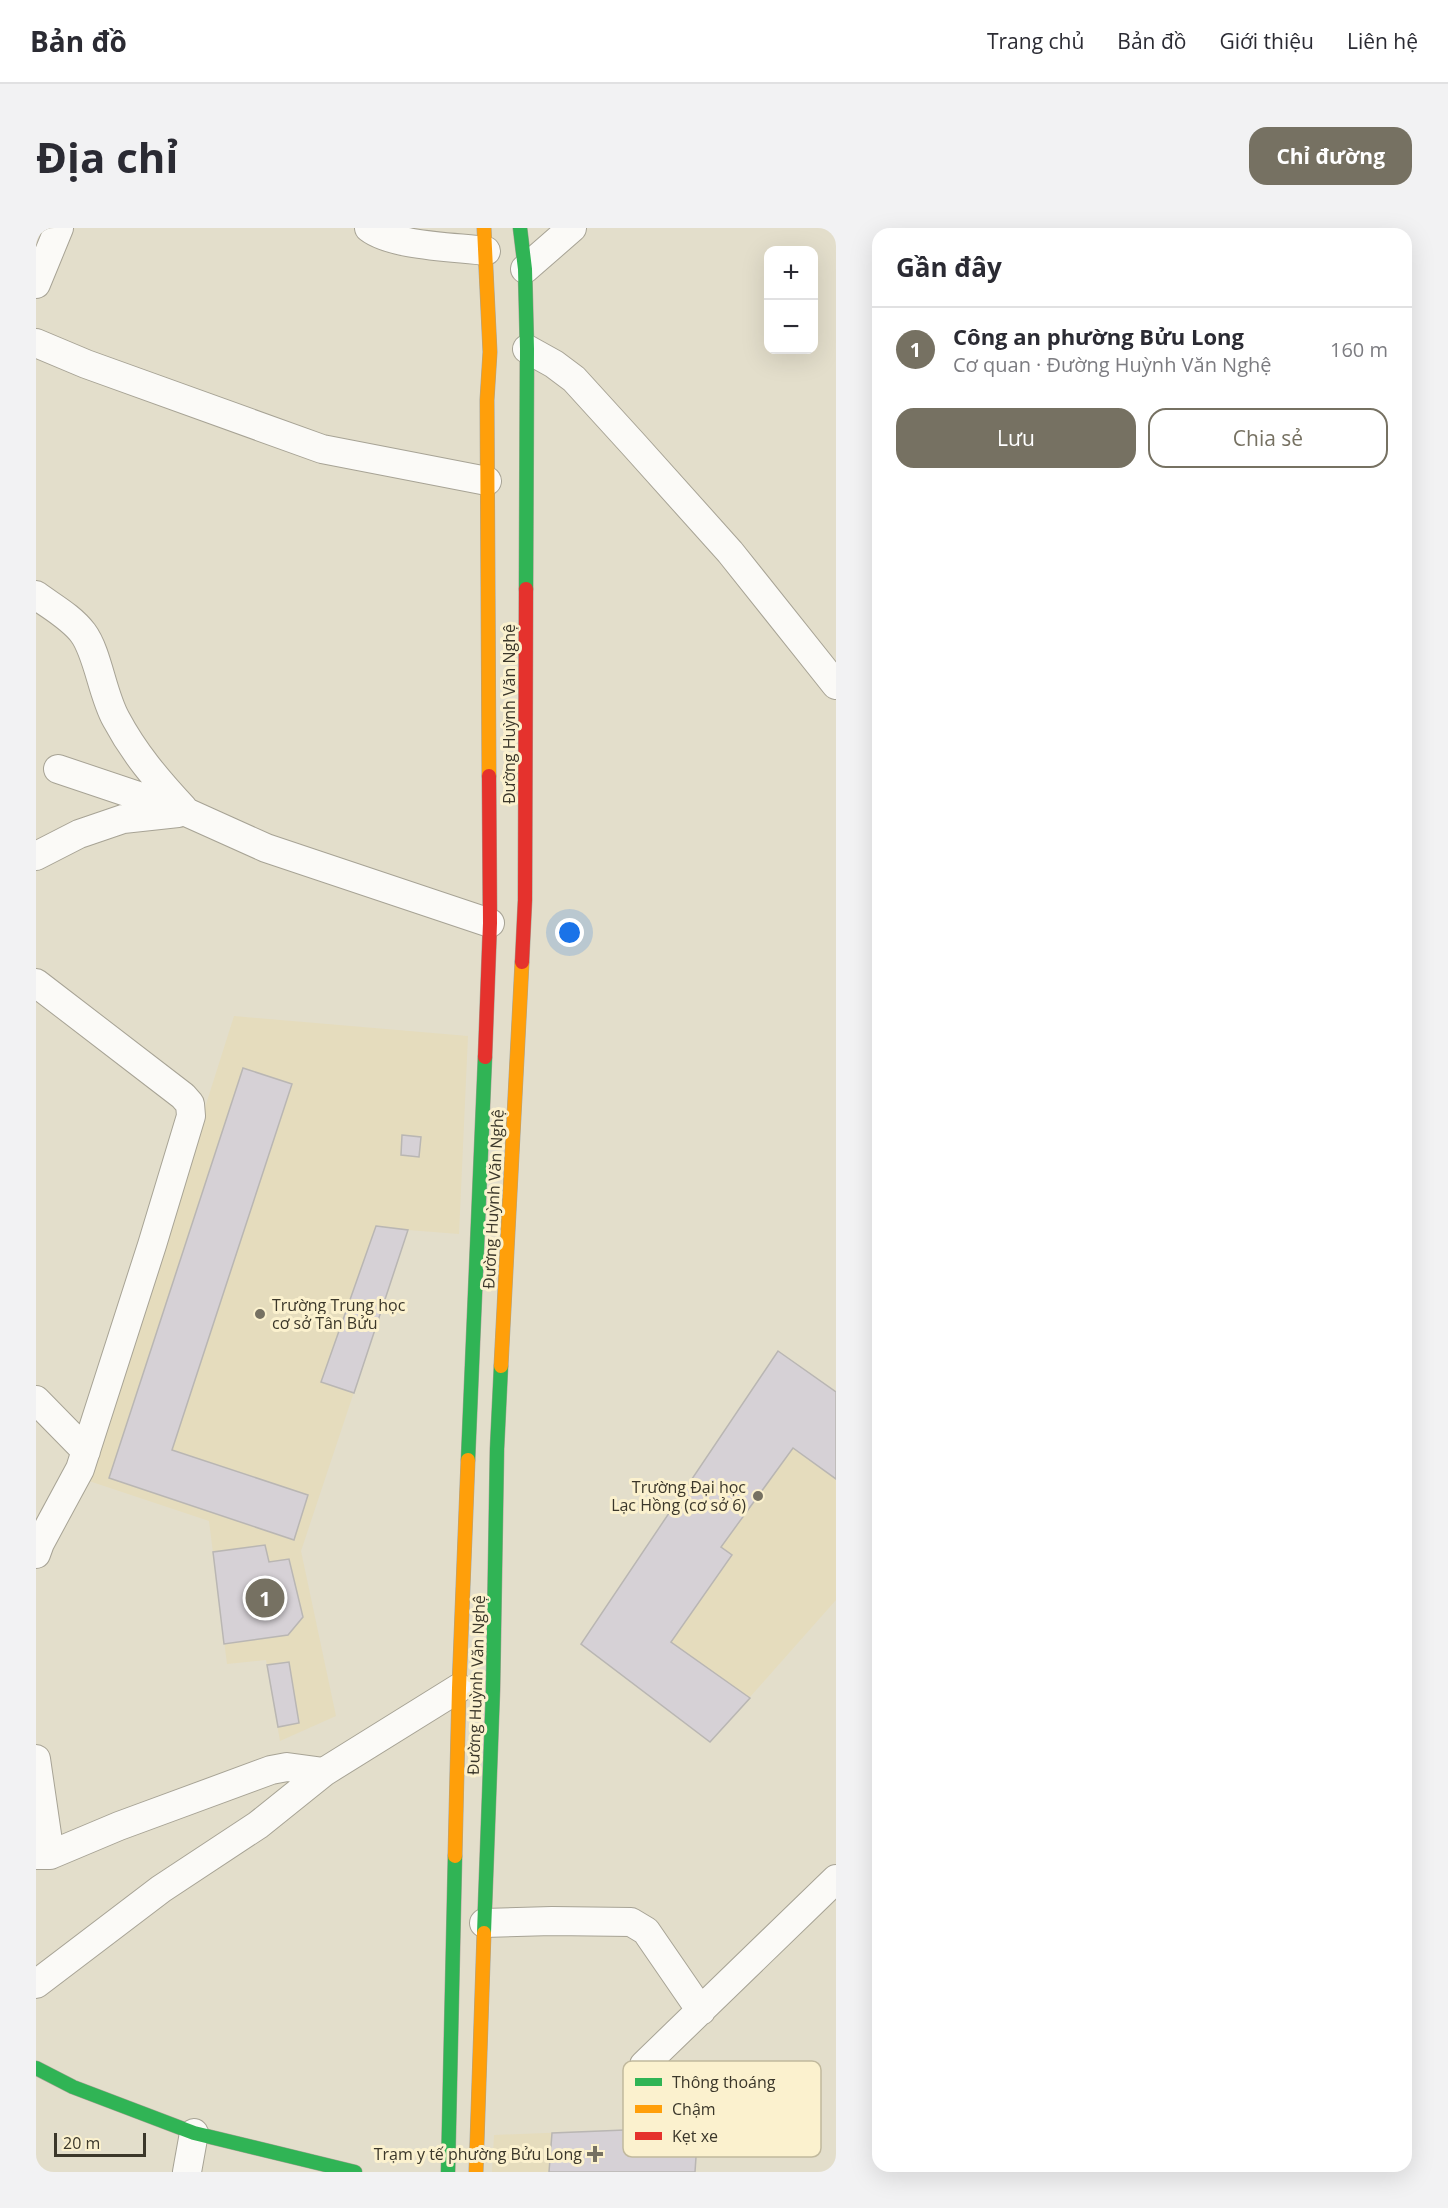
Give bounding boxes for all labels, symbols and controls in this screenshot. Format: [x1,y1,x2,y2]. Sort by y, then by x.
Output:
text: Bản đồ [30,22,127,60]
text: Trang chủ [987,27,1084,55]
text: Bản đồ [1117,27,1186,55]
text: Giới thiệu [1219,27,1314,55]
text: Liên hệ [1347,27,1418,55]
button: Chỉ đường [1249,127,1412,185]
text: Địa chỉ [36,128,178,185]
map controls [764,246,818,354]
button: + [764,246,818,300]
text: Gần đây [896,249,1002,285]
button: − [764,300,818,354]
text: Công an phường Bửu Long [953,321,1244,351]
text: 1 [910,336,921,363]
text: 160 m [1330,336,1388,363]
text: Cơ quan · Đường Huỳnh Văn Nghệ [953,351,1272,378]
button: Lưu [896,408,1136,468]
button: Chia sẻ [1148,408,1388,468]
street label: Đường Huỳnh Văn Nghệ [498,624,520,804]
your location [555,918,584,947]
street label: Đường Huỳnh Văn Nghệ [477,1109,509,1289]
place label: Trường Trung học cơ sở Tân Bửu [272,1294,406,1334]
marker: Trường Trung học cơ sở Tân Bửu [253,1307,267,1321]
place label: Trường Đại học Lạc Hồng (cơ sở 6) [611,1476,746,1516]
marker: Trường Đại học Lạc Hồng (cơ sở 6) [751,1489,765,1503]
pin: 1 [246,1576,284,1620]
street label: Đường Huỳnh Văn Nghệ [462,1595,490,1775]
legend [623,2061,821,2157]
text: Thông thoáng [672,2071,776,2093]
text: Chậm [672,2098,716,2120]
text: Kẹt xe [672,2125,718,2147]
scale bar [54,2130,146,2158]
text: 20 m [63,2132,100,2154]
place label: Trạm y tế phường Bửu Long [374,2143,582,2165]
marker: Trạm y tế phường Bửu Long [586,2145,604,2163]

